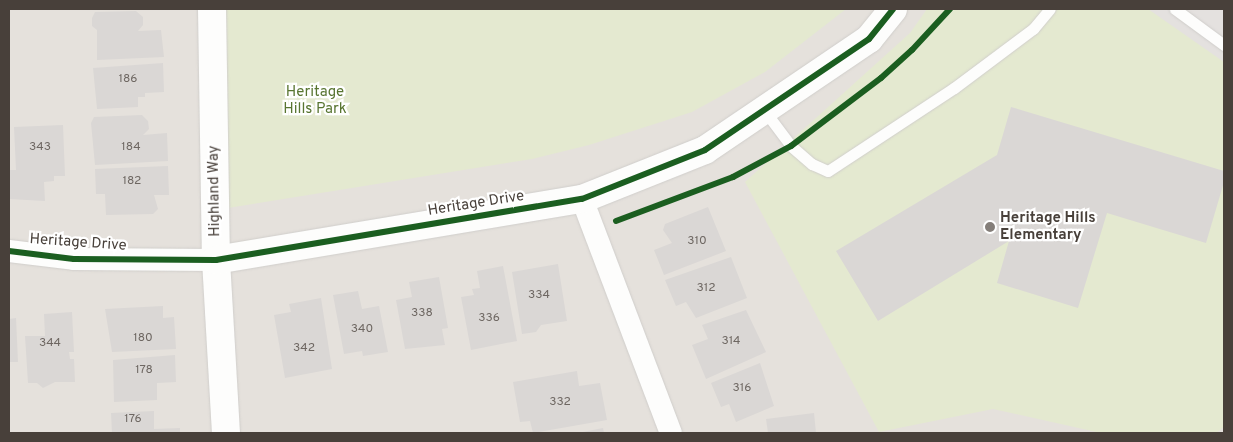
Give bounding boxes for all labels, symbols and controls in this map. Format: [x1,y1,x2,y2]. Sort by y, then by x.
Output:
house number: 186 [119,73,137,87]
park label: Heritage Hills Park [283,83,347,118]
house number: 343 [29,141,51,155]
house number: 184 [121,141,141,155]
street label: Highland Way [205,145,225,237]
house number: 182 [123,175,141,189]
street label: Heritage Drive [426,187,526,221]
place label: Heritage Hills Elementary [1000,209,1096,244]
marker: Heritage Hills Elementary [984,221,996,233]
street label: Heritage Drive [29,231,127,255]
house number: 310 [687,235,707,249]
house number: 312 [696,282,716,296]
house number: 334 [528,289,550,303]
house number: 338 [411,307,433,321]
house number: 336 [478,312,500,326]
house number: 340 [351,323,373,337]
house number: 180 [133,332,153,346]
house number: 314 [722,335,740,349]
house number: 344 [39,337,61,351]
house number: 342 [293,342,315,356]
house number: 178 [135,364,153,378]
house number: 316 [733,382,751,396]
house number: 332 [549,396,571,410]
house number: 176 [124,413,142,427]

